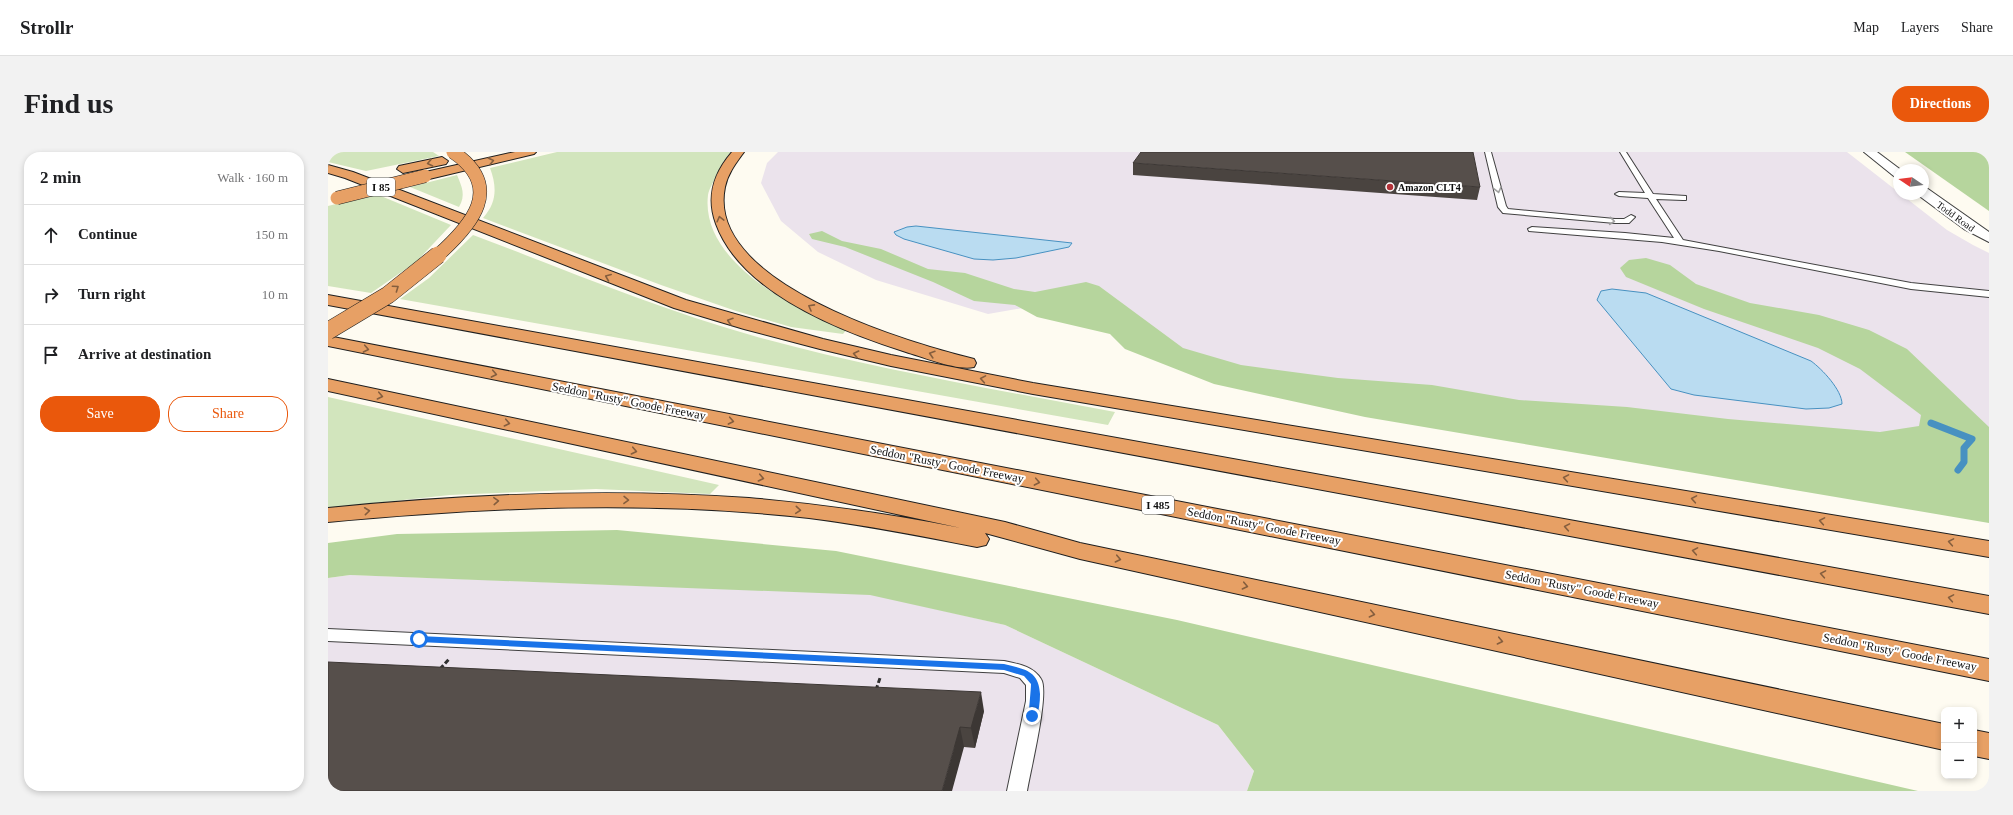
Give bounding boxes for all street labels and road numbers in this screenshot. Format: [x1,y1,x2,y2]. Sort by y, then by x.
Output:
road number: I 85 [367,178,395,196]
street label: Todd Road [1935,199,1977,234]
street label: Seddon "Rusty" Goode Freeway [551,379,707,423]
street label: Seddon "Rusty" Goode Freeway [869,442,1025,486]
road number: I 485 [1142,496,1174,514]
street label: Seddon "Rusty" Goode Freeway [1186,504,1342,548]
street label: Seddon "Rusty" Goode Freeway [1504,567,1660,611]
street label: Seddon "Rusty" Goode Freeway [1822,630,1978,674]

